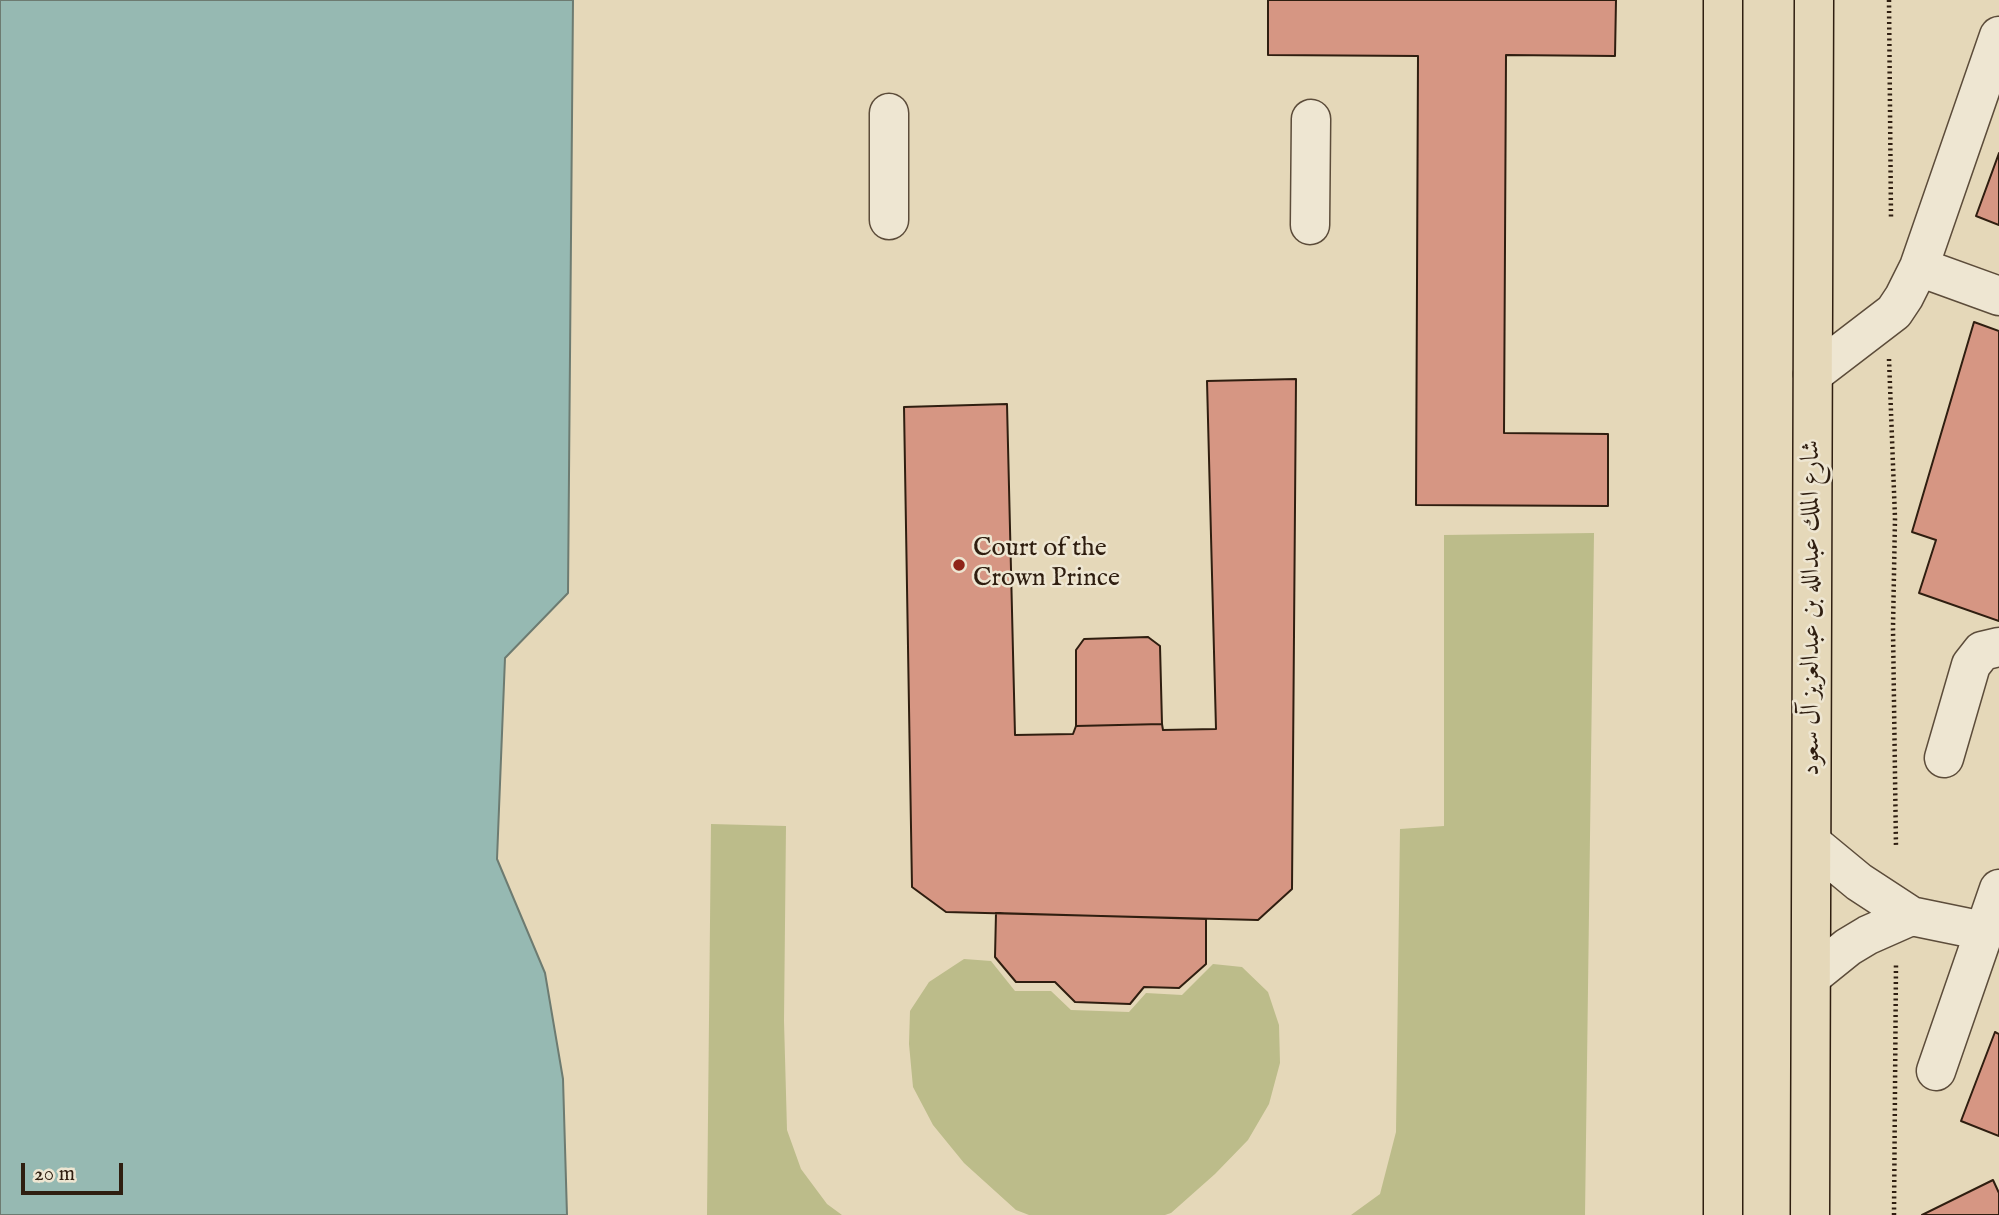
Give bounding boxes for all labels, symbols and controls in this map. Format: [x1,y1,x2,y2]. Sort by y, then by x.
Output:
street label: شارع الملك عبدالله بن عبدالعزيز آل سعود [1797,440,1829,776]
place label: Court of the Crown Prince [973,534,1120,596]
marker: Court of the Crown Prince [951,557,967,573]
scale bar [24,1148,126,1192]
text: 20 m [34,1161,75,1188]

